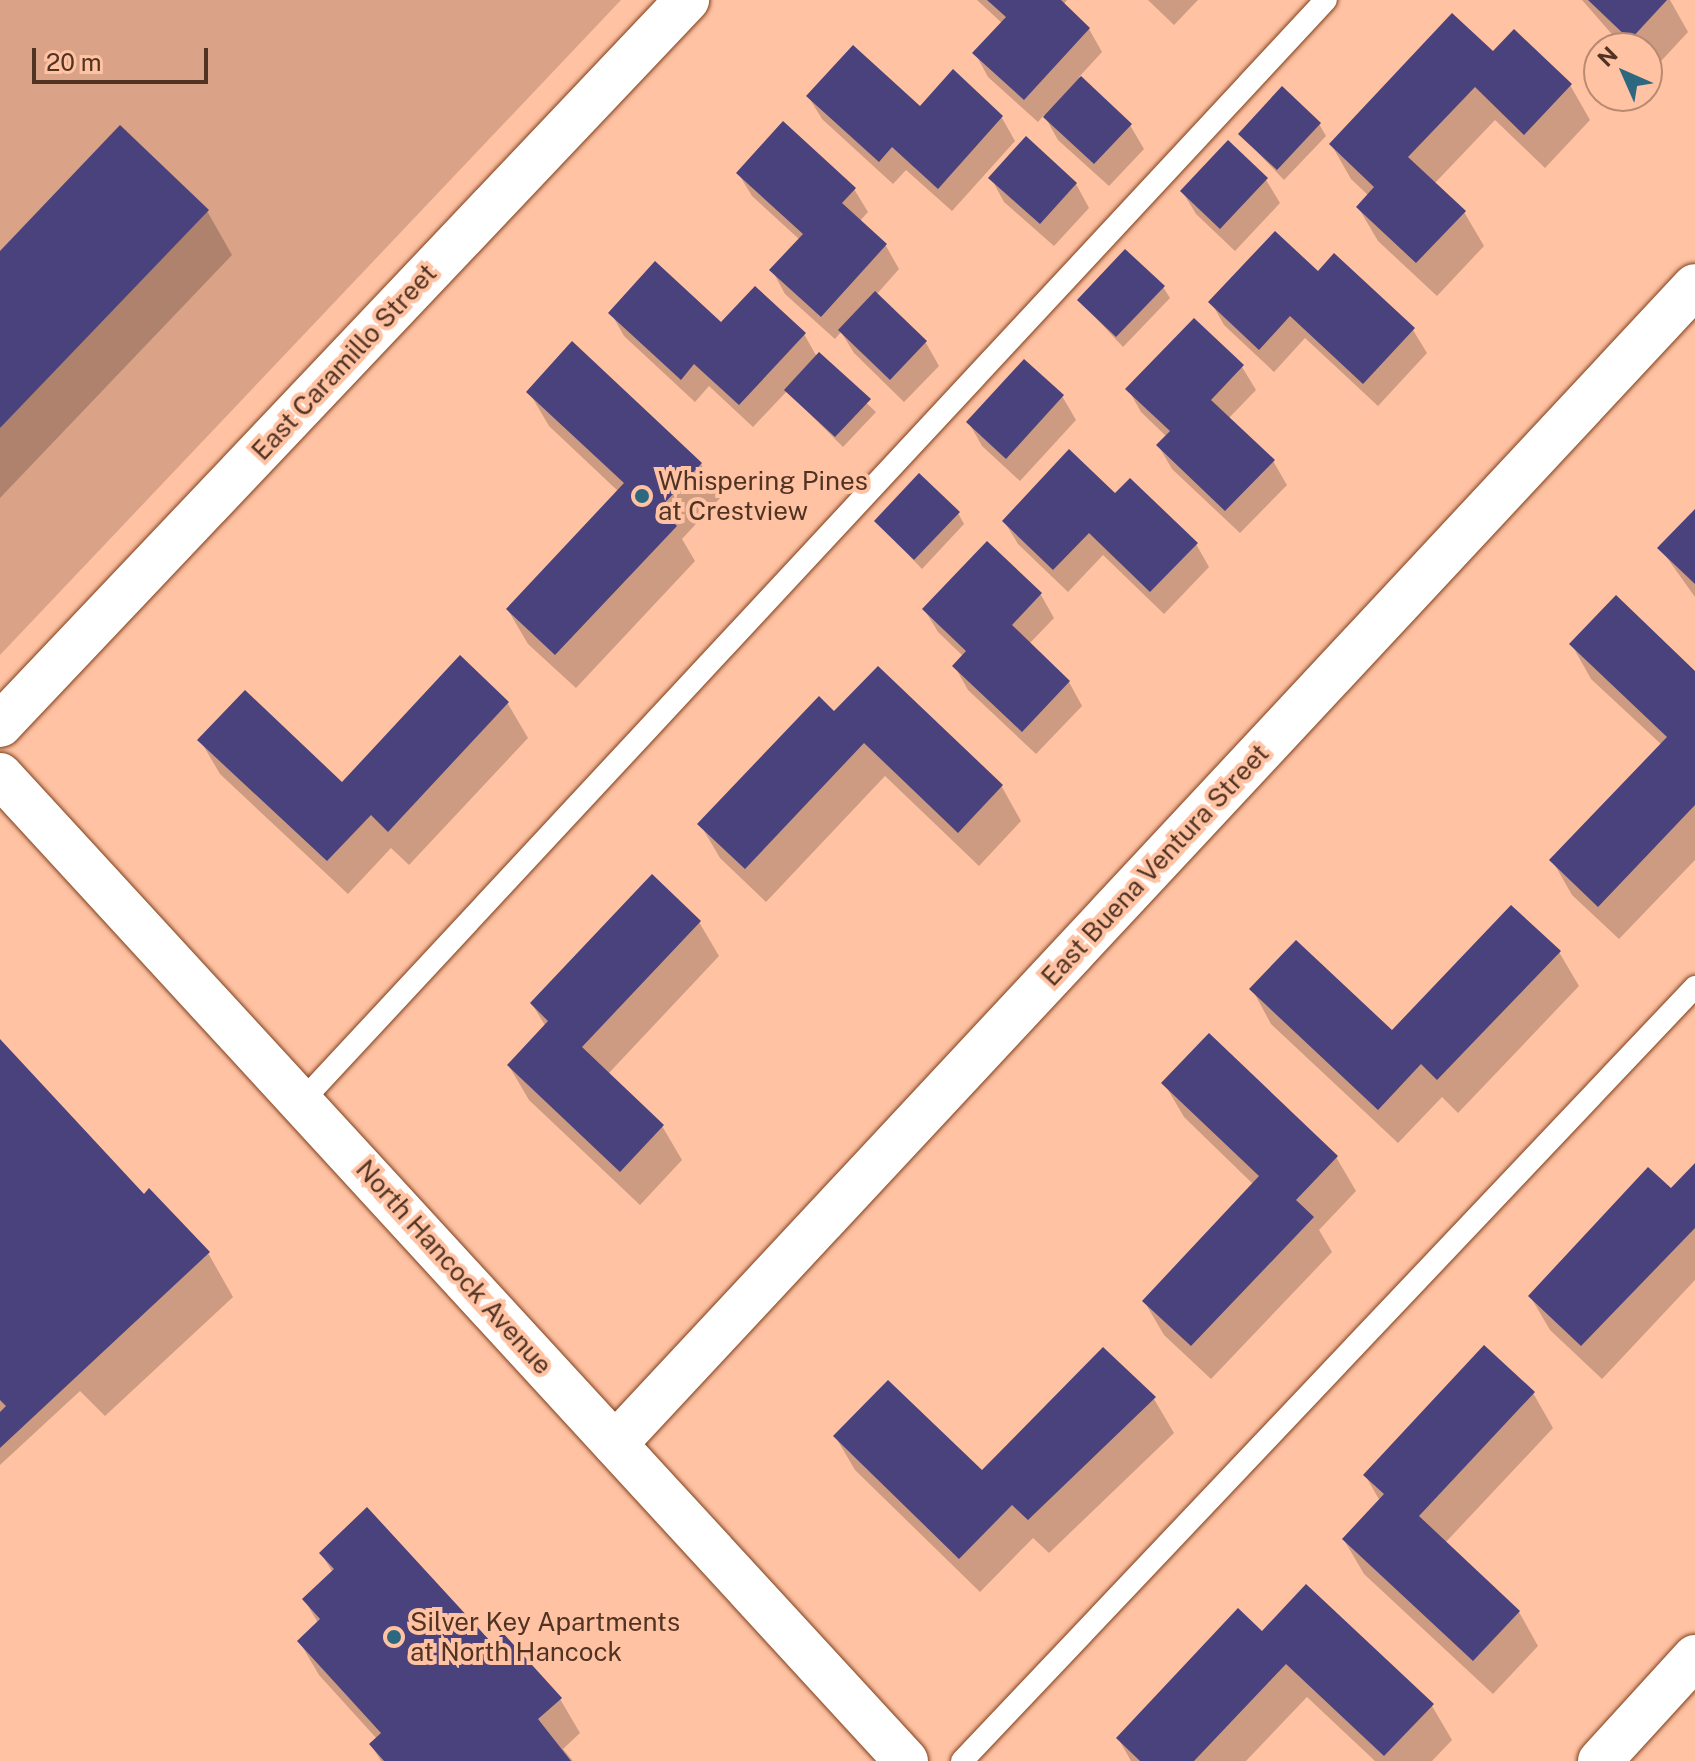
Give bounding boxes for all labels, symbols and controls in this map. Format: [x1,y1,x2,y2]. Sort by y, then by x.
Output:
scale bar [36,32,212,82]
north arrow [1583,32,1663,112]
text: N [1592,41,1623,72]
text: 20 m [46,48,102,76]
street label: East Caramillo Street [245,258,443,466]
place label: Whispering Pines at Crestview [658,465,868,526]
marker: Whispering Pines at Crestview [633,487,651,505]
street label: East Buena Ventura Street [1035,738,1275,992]
street label: North Hancock Avenue [350,1153,558,1381]
place label: Silver Key Apartments at North Hancock [410,1606,680,1668]
marker: Silver Key Apartments at North Hancock [385,1628,403,1646]

